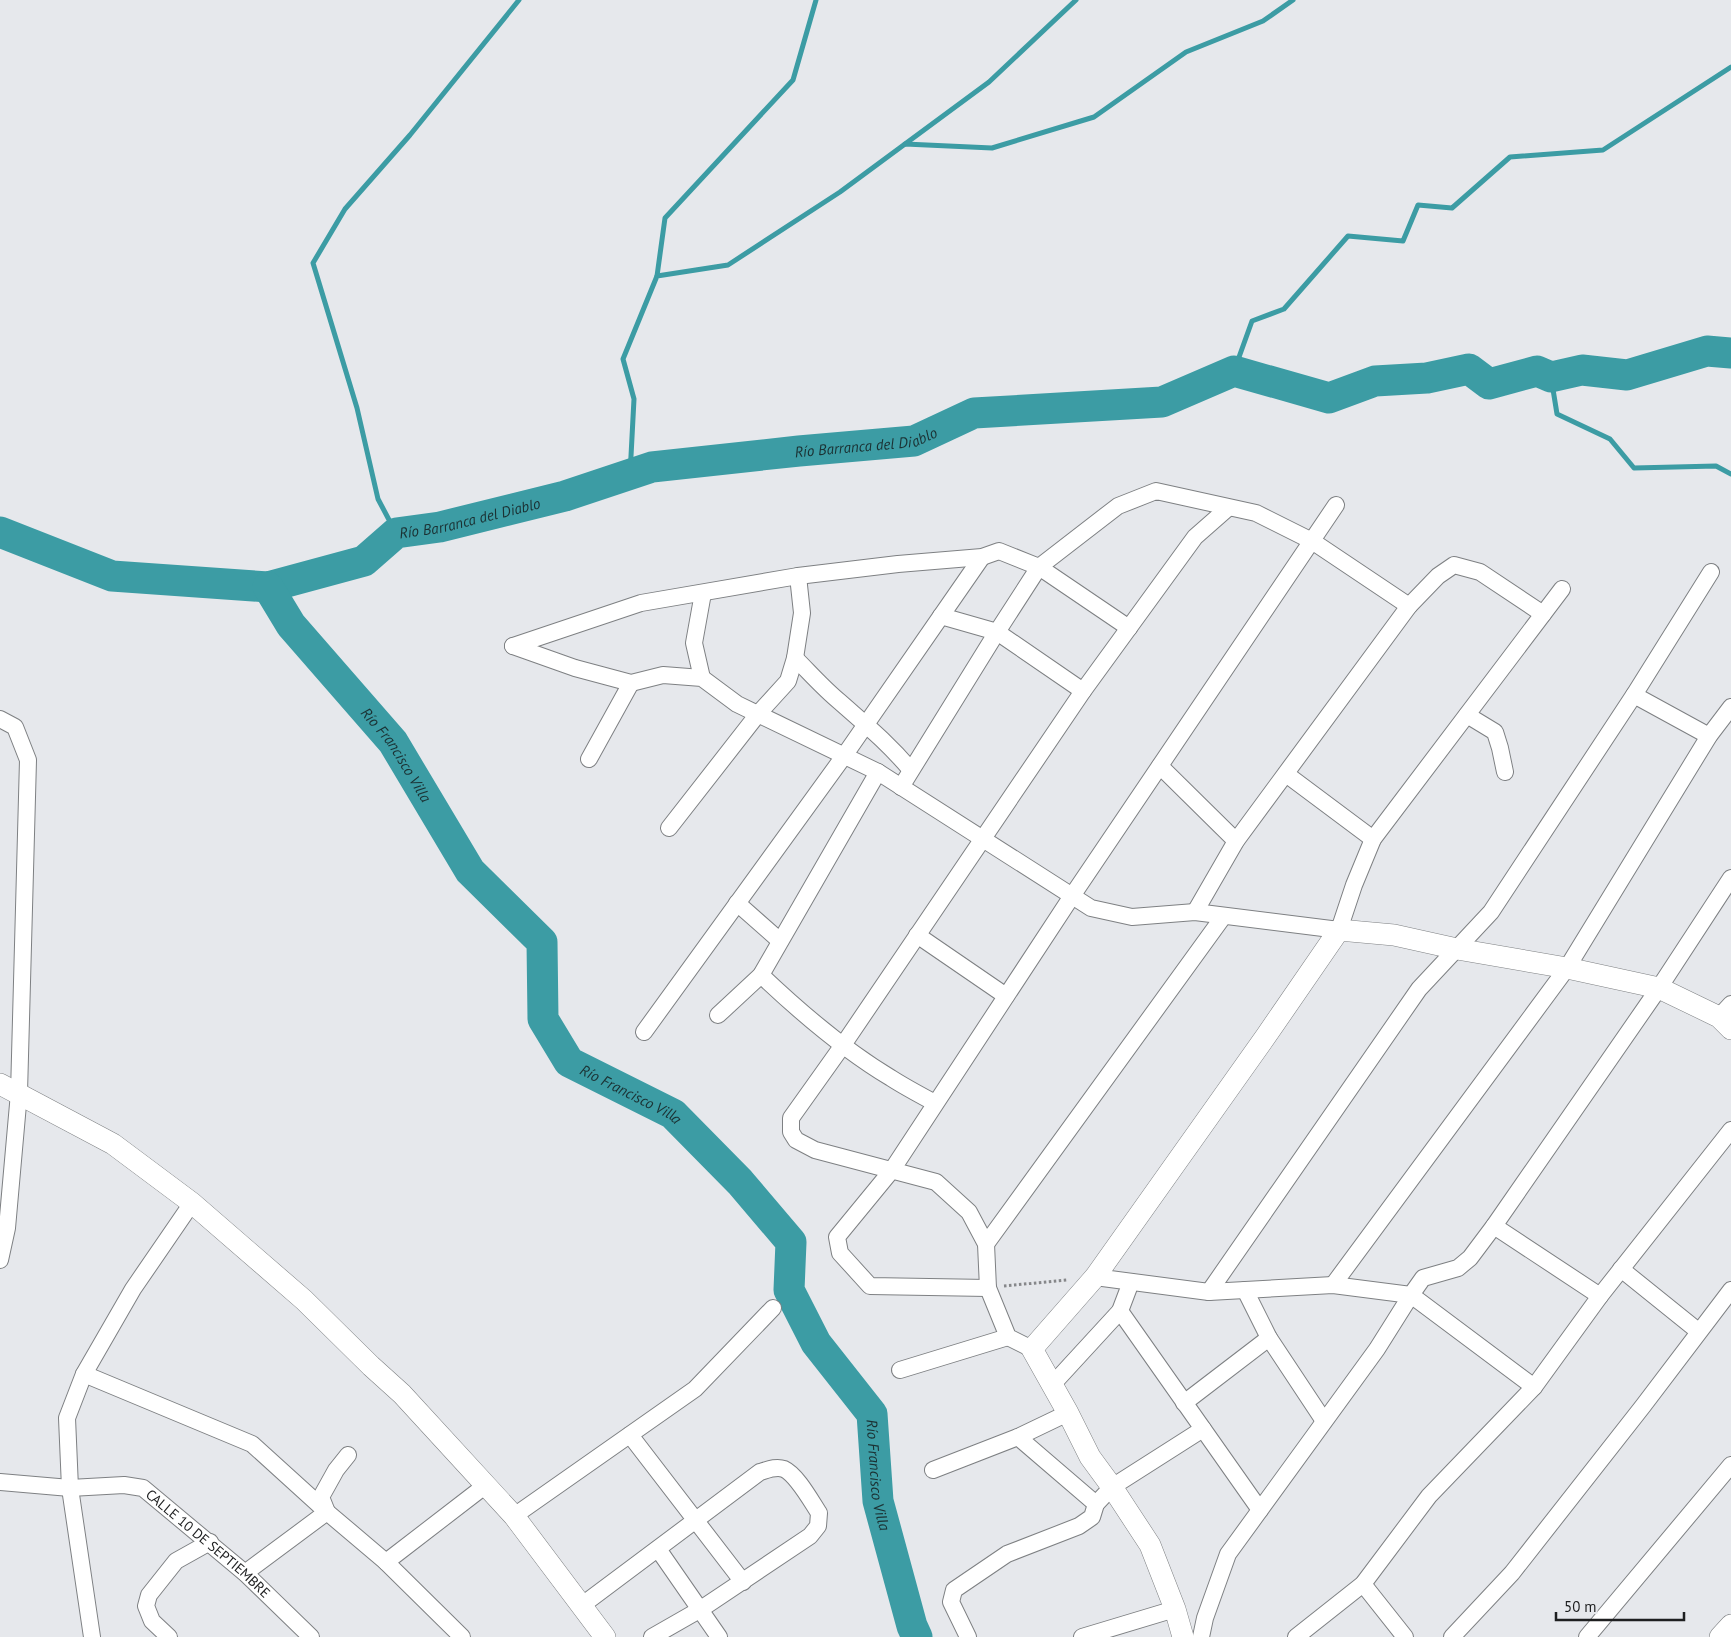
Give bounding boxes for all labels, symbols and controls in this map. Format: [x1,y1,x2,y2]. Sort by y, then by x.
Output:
water label: Río Barranca del Diablo [793,422,940,461]
water label: Río Barranca del Diablo [398,493,542,542]
water label: Río Francisco Villa [357,703,436,806]
water label: Río Francisco Villa [577,1060,687,1128]
water label: Río Francisco Villa [863,1419,895,1533]
street label: CALLE 10 DE SEPTIEMBRE [142,1485,274,1602]
scale bar [1556,1590,1684,1622]
text: 50 m [1564,1597,1597,1616]

